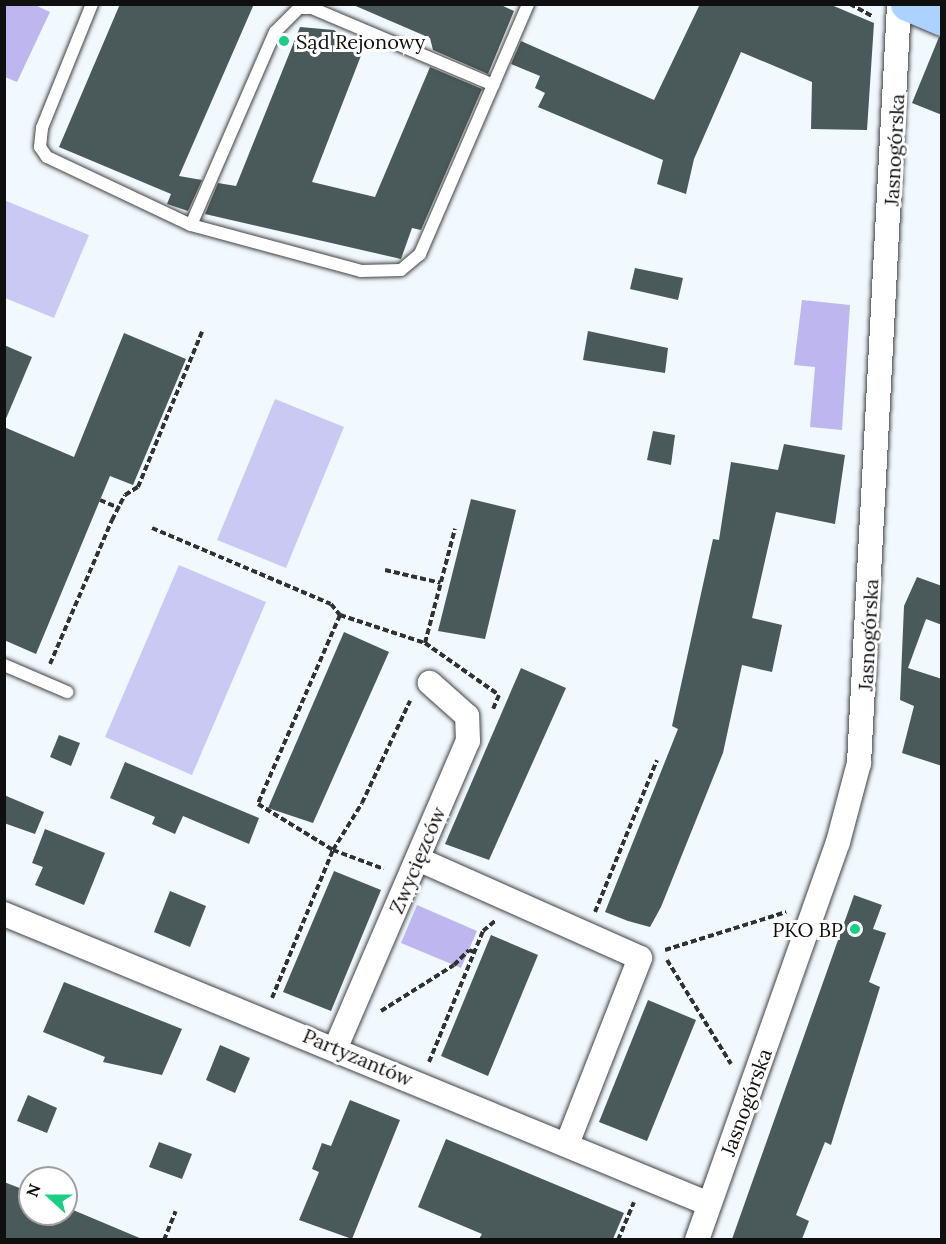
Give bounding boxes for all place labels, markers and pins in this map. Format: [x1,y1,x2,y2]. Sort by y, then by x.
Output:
place label: Sąd Rejonowy [296,29,425,53]
marker: Sąd Rejonowy [277,34,291,48]
place label: PKO BP [772,917,843,941]
marker: PKO BP [848,922,862,936]

